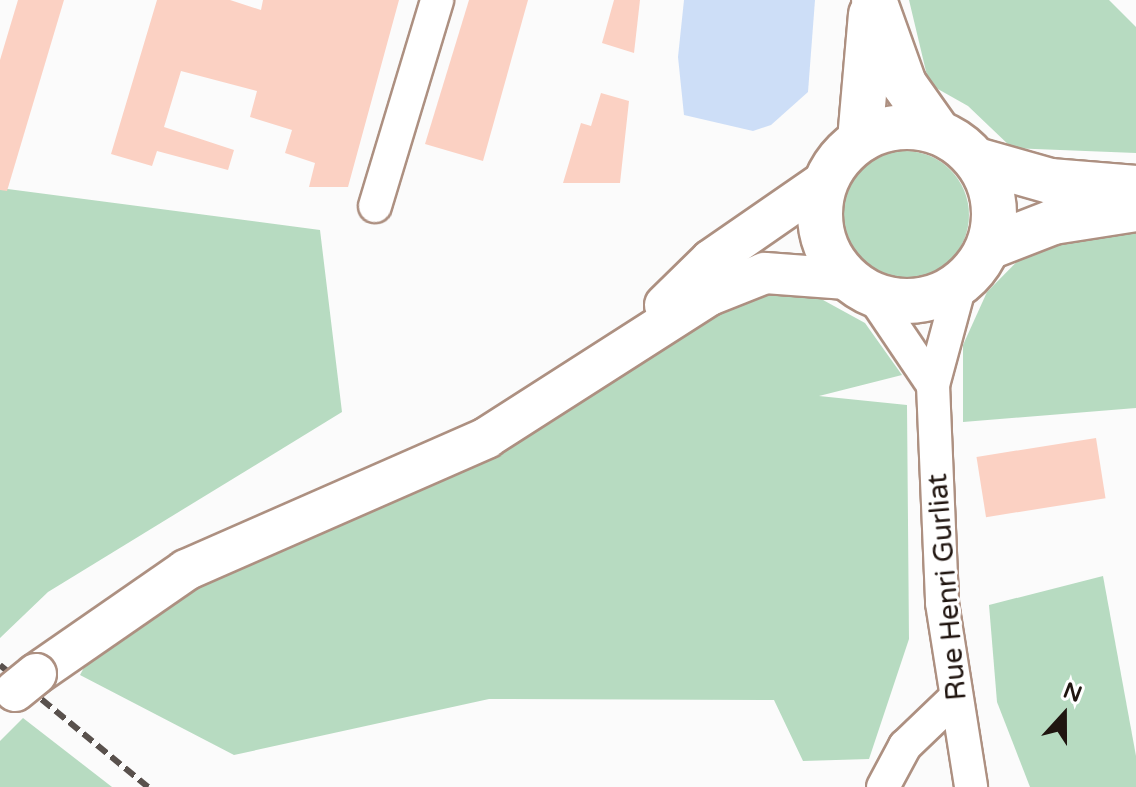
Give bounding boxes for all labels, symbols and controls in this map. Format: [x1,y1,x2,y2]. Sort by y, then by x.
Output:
street label: Rue Henri Gurliat [920,472,974,702]
north arrow [1024,675,1104,755]
text: N [1060,677,1086,708]

